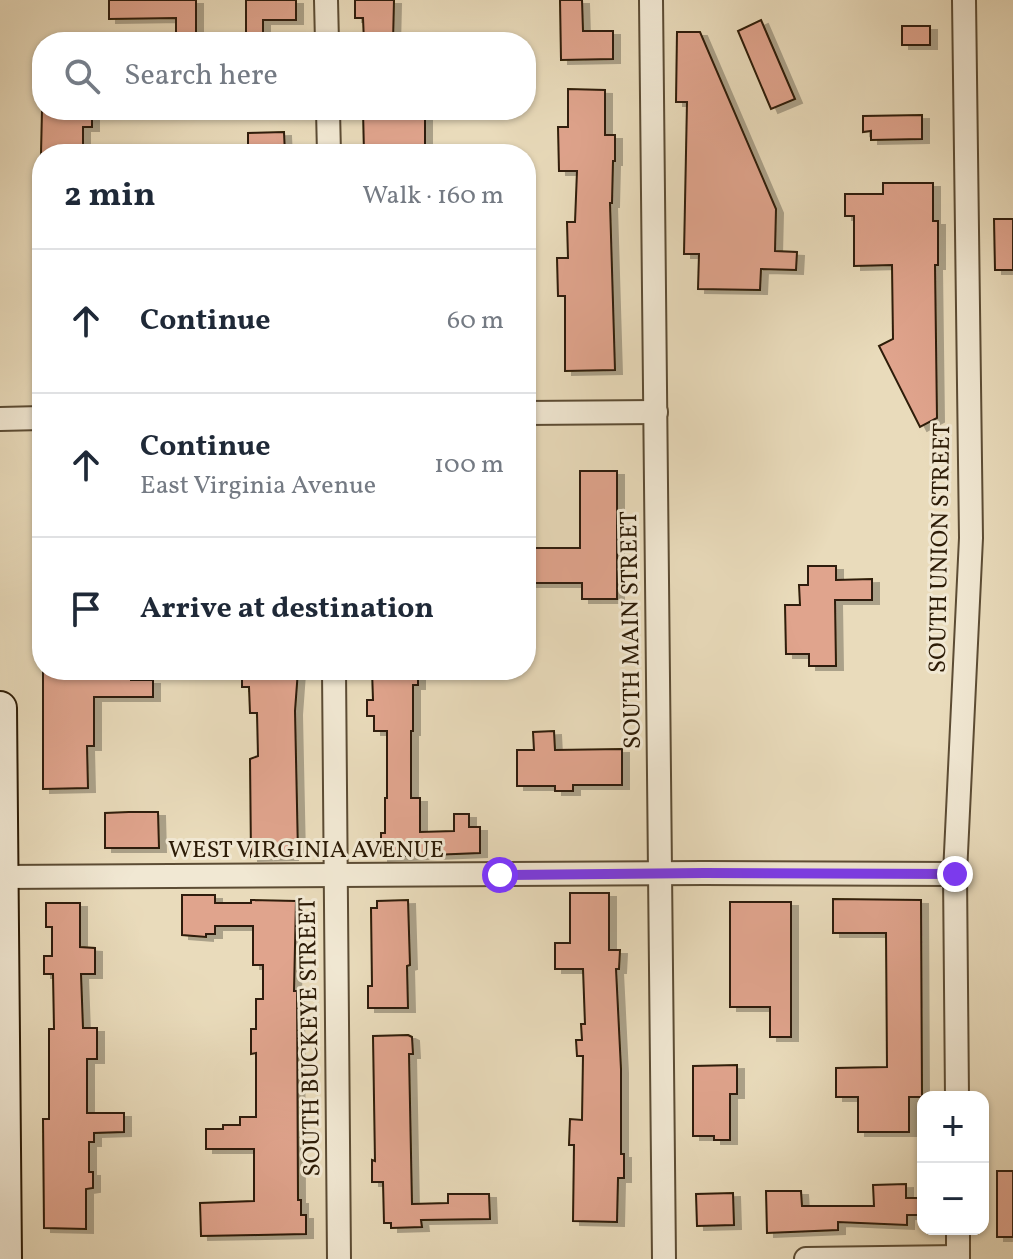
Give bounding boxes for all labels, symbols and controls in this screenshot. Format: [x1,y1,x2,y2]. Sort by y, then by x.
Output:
search box [32,32,536,120]
icon: search [60,54,104,98]
text: Search here [124,55,278,97]
text: 2 min [64,173,156,220]
text: Walk · 160 m [362,178,504,214]
icon: ahead [64,299,108,343]
text: Continue [140,300,271,342]
text: 60 m [447,303,504,339]
street label: SOUTH UNION STREET [922,422,960,674]
text: Continue [140,426,271,468]
icon: ahead [64,443,108,487]
text: 100 m [434,447,504,483]
text: East Virginia Avenue [140,468,376,504]
street label: SOUTH MAIN STREET [613,511,651,749]
icon: arrive [64,587,108,631]
text: Arrive at destination [140,588,434,630]
street label: WEST VIRGINIA AVENUE [168,834,444,868]
route end [937,856,973,892]
route start [482,857,518,893]
street label: SOUTH BUCKEYE STREET [292,897,330,1177]
map controls [917,1091,989,1235]
button: + [917,1091,989,1163]
button: − [917,1163,989,1235]

